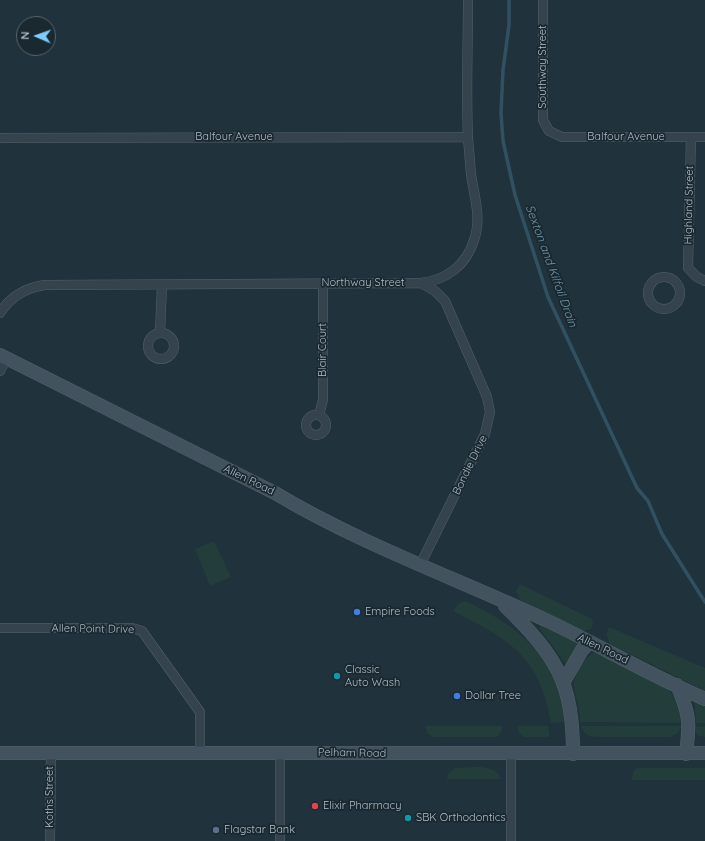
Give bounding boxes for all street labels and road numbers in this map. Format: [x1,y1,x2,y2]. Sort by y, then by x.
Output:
street label: Southway Street [536,25,550,109]
street label: Balfour Avenue [195,130,273,144]
street label: Balfour Avenue [587,130,665,144]
street label: Highland Street [682,166,696,244]
street label: Northway Street [321,276,405,290]
street label: Blair Court [316,323,330,377]
street label: Bondie Drive [450,433,490,497]
street label: Allen Road [221,462,277,498]
street label: Allen Point Drive [52,622,134,636]
street label: Allen Road [575,631,631,667]
street label: Pelham Road [318,746,386,760]
street label: Koths Street [43,766,57,828]

